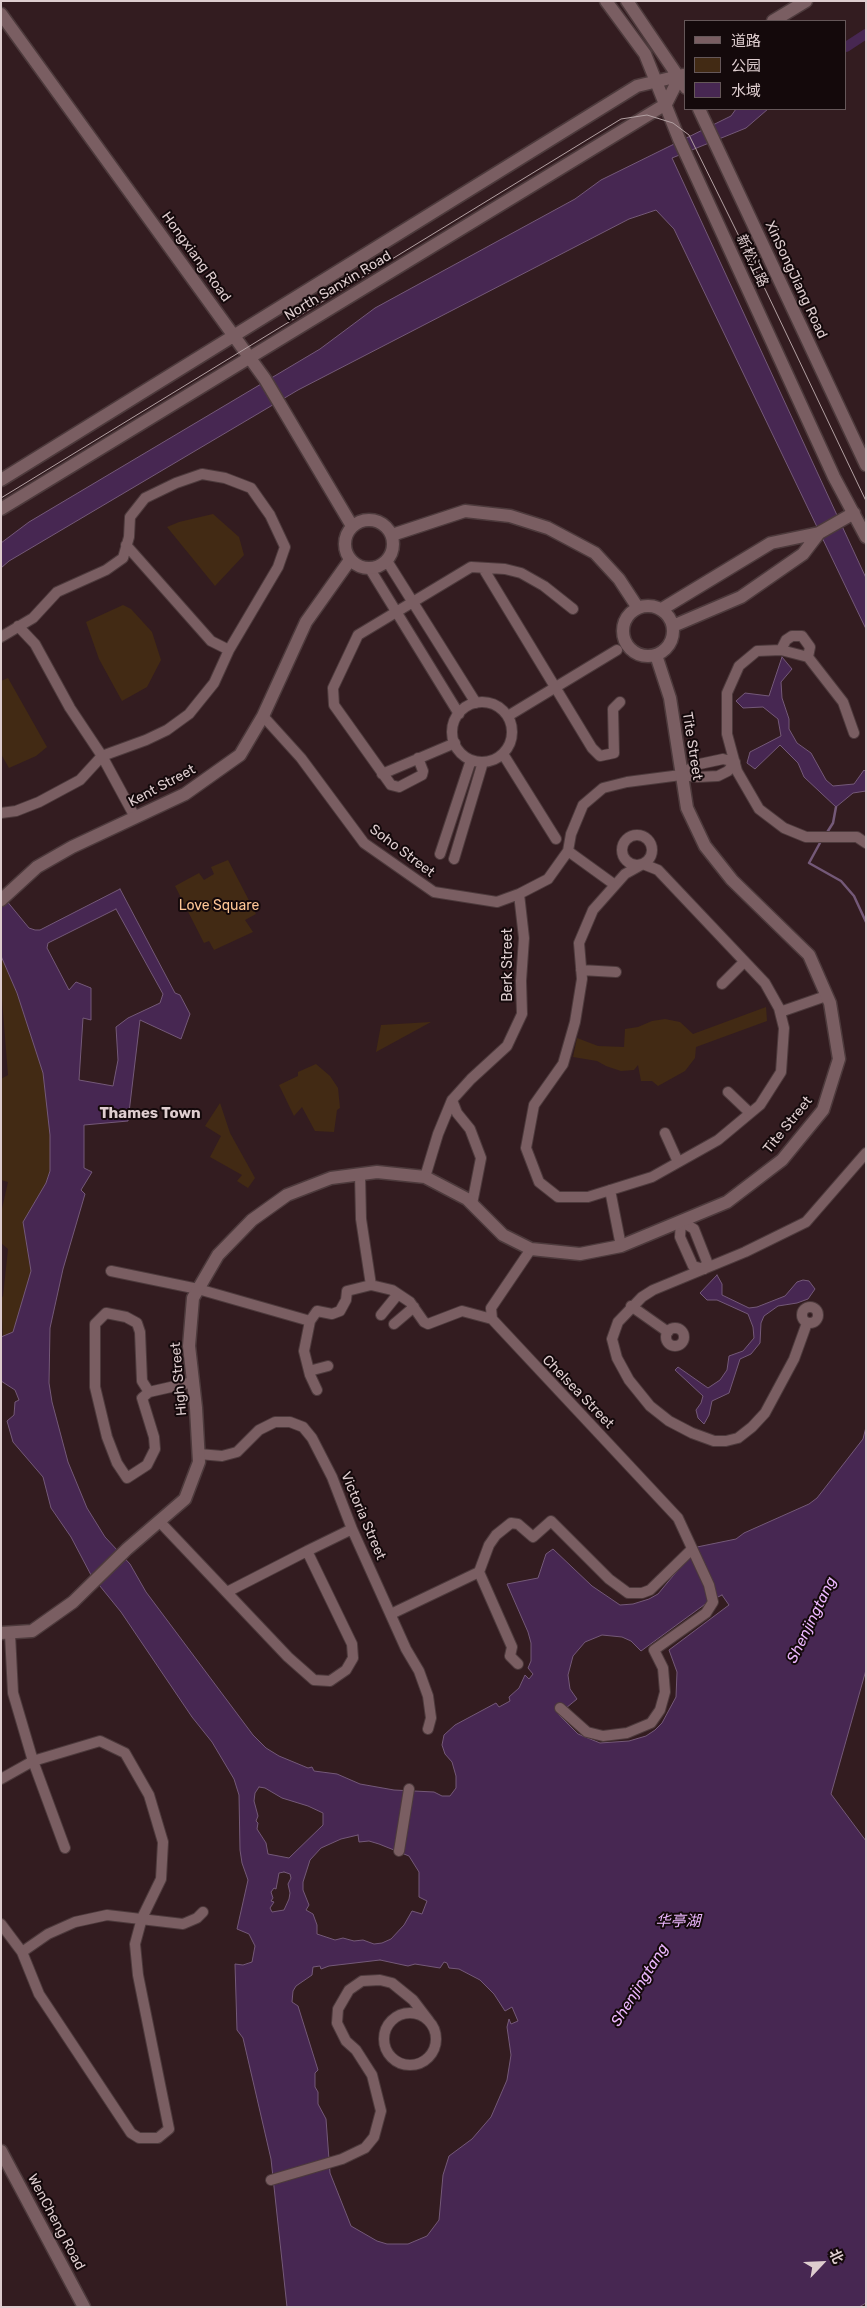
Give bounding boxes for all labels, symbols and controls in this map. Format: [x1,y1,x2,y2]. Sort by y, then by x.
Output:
legend [684,20,847,110]
text: 道路 [731,32,761,50]
text: 公园 [731,57,761,75]
text: 水域 [731,82,761,100]
street label: Hongxiang Road [158,209,234,305]
street label: XinSongJiang Road [761,219,831,341]
street label: 新松江路 [733,232,771,290]
street label: North Sanxin Road [282,248,394,324]
street label: Tite Street [678,711,706,781]
street label: Kent Street [126,761,198,811]
street label: Soho Street [366,821,438,881]
park label: Love Square [179,898,259,914]
street label: Berk Street [500,928,516,1002]
street label: Tite Street [760,1093,816,1157]
district label: Thames Town [99,1105,201,1123]
street label: High Street [167,1341,191,1417]
street label: Chelsea Street [539,1352,617,1432]
street label: Victoria Street [337,1469,389,1563]
water label: Shenjingtang [783,1574,841,1666]
water label: 华亭湖 [656,1913,700,1931]
water label: Shenjingtang [607,1940,673,2030]
street label: WenCheng Road [24,2171,88,2273]
north arrow [797,2238,847,2288]
text: 北 [825,2247,847,2266]

